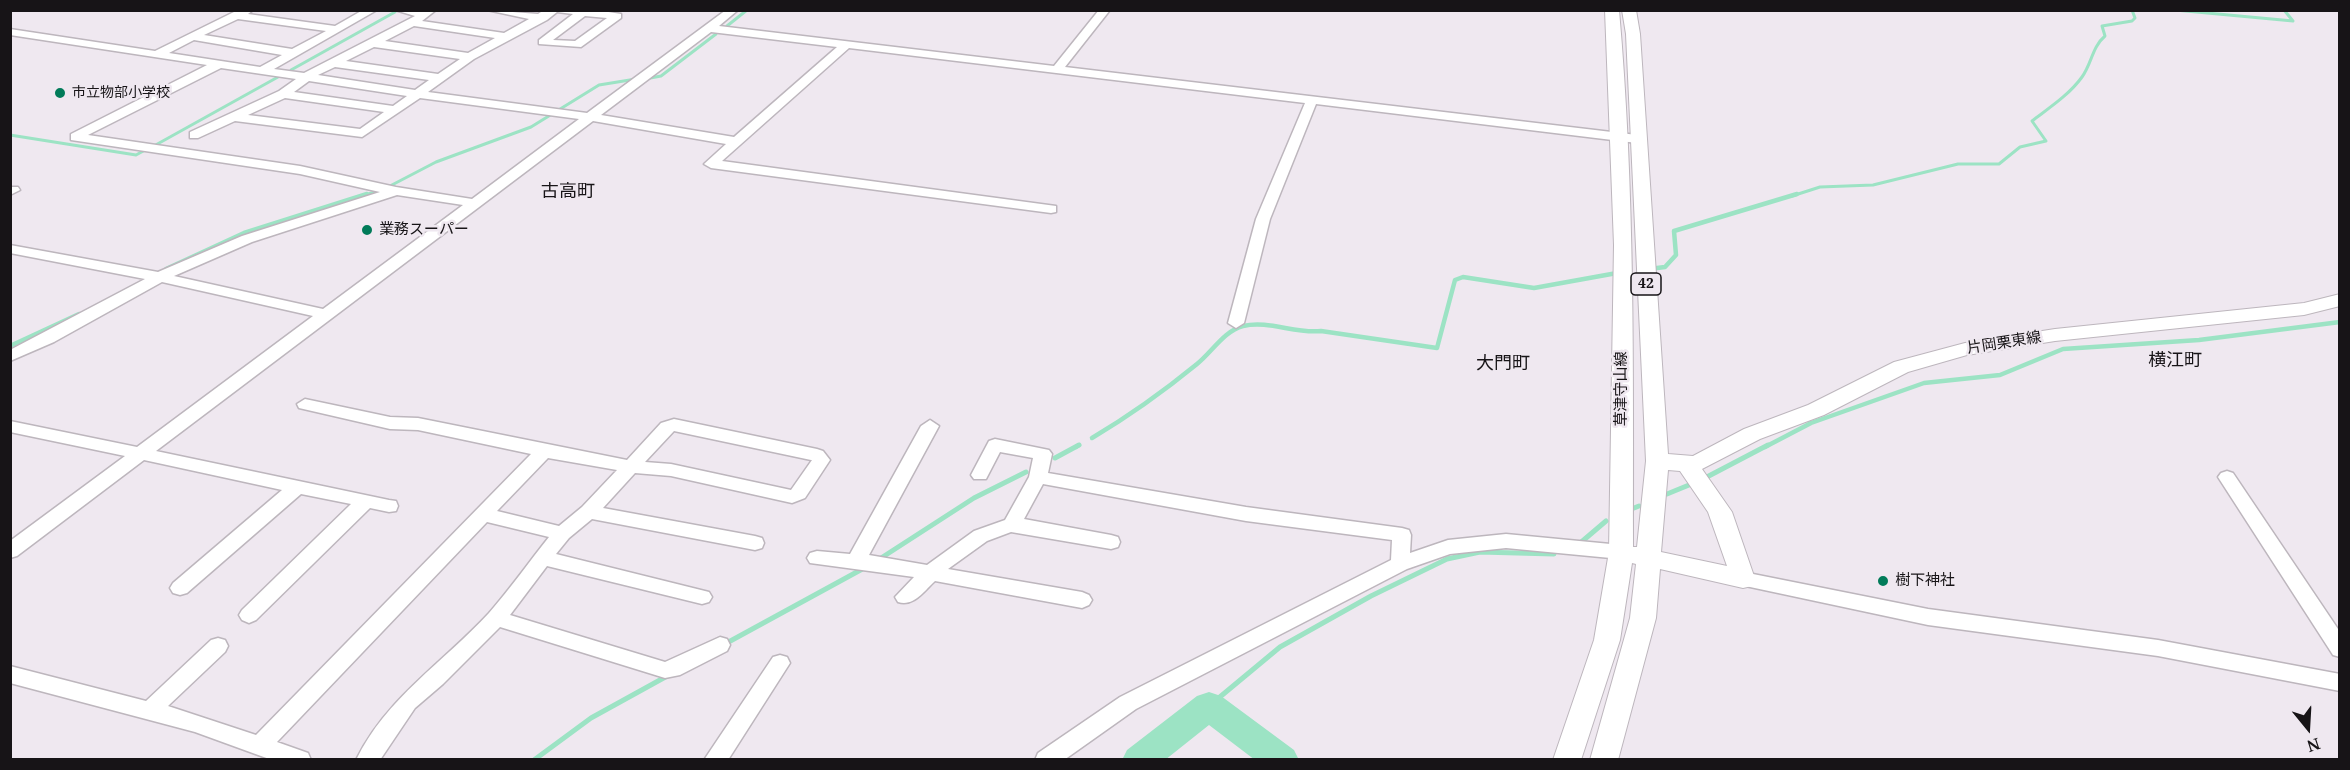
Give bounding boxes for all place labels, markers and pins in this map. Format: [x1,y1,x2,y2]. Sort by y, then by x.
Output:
place label: 市立物部小学校 [72,85,170,101]
marker: 市立物部小学校 [53,86,67,100]
place label: 業務スーパー [379,221,469,239]
marker: 業務スーパー [360,223,374,237]
place label: 樹下神社 [1895,572,1955,590]
marker: 樹下神社 [1876,574,1890,588]

